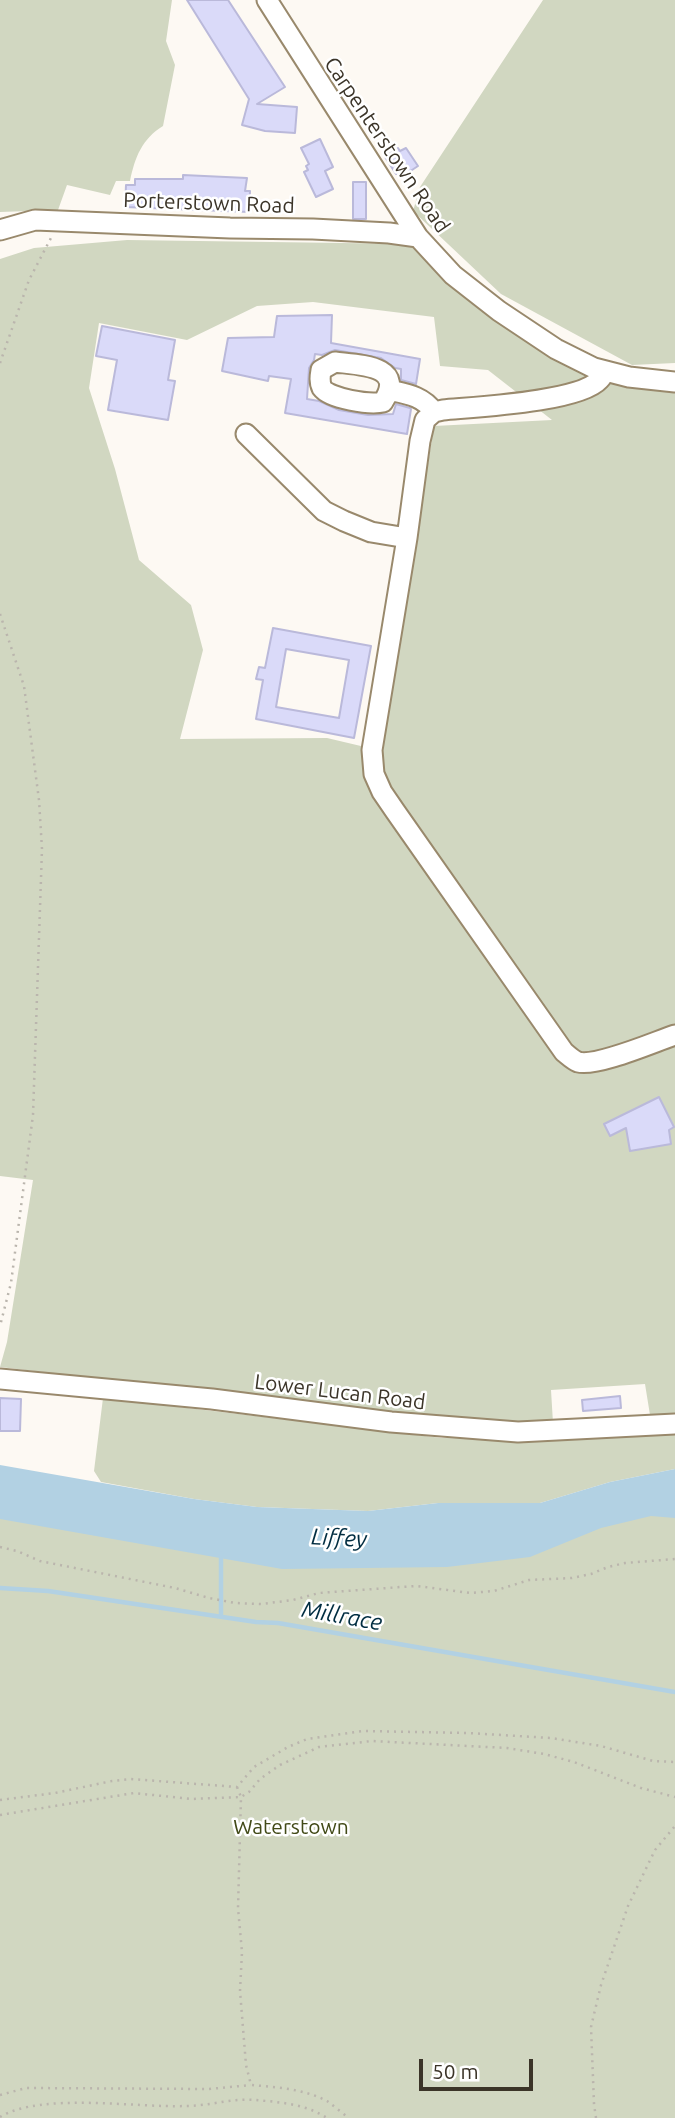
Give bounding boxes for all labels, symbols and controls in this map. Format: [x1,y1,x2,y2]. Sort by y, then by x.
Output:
street label: Carpenterstown Road [319,52,455,238]
street label: Porterstown Road [123,187,295,219]
street label: Lower Lucan Road [253,1369,427,1415]
water label: Liffey [310,1523,368,1553]
water label: Millrace [300,1595,384,1637]
park label: Waterstown [233,1814,349,1840]
scale bar [423,2044,537,2088]
text: 50 m [432,2059,479,2083]

